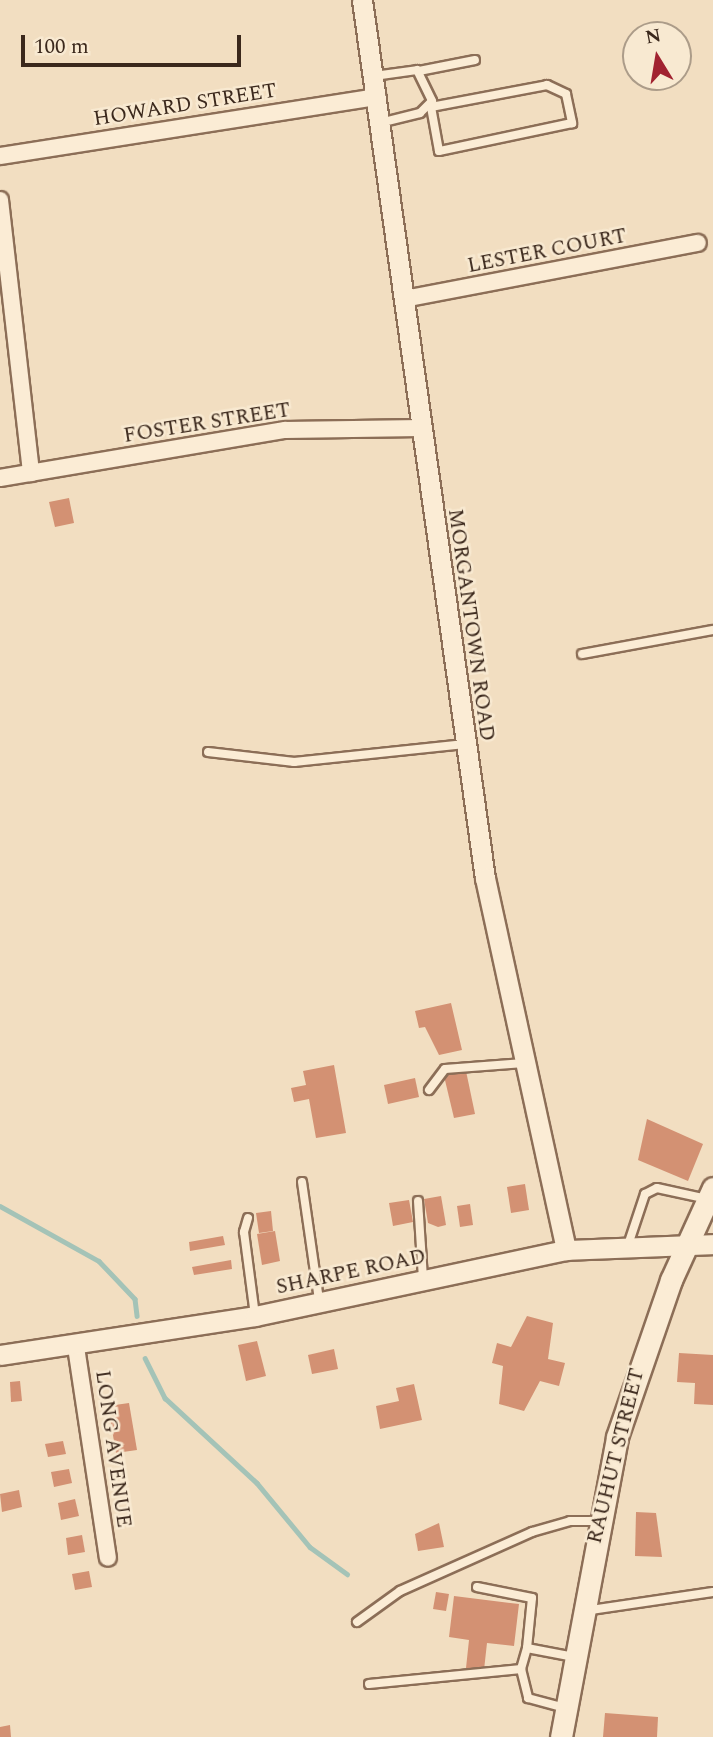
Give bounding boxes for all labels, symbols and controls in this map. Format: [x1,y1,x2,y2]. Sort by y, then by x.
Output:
scale bar [24,21,245,65]
north arrow [622,21,692,91]
text: N [643,21,664,53]
text: 100 m [34,31,89,63]
street label: HOWARD STREET [92,78,278,132]
street label: LESTER COURT [465,223,629,279]
street label: FOSTER STREET [122,397,292,449]
street label: MORGANTOWN ROAD [442,507,500,743]
street label: SHARPE ROAD [274,1244,428,1300]
street label: RAUHUT STREET [582,1366,650,1546]
street label: LONG AVENUE [89,1369,137,1529]

